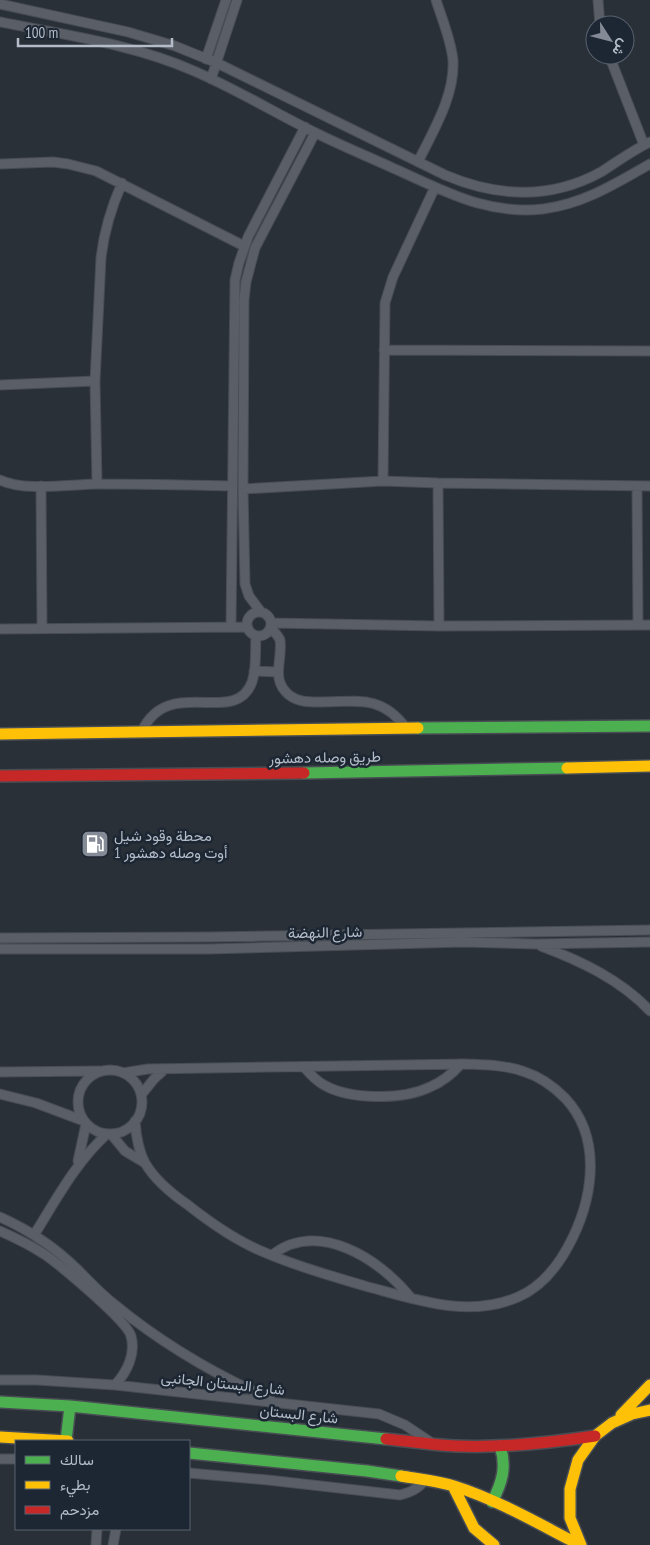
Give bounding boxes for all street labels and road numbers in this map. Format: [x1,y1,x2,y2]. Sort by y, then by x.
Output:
street label: طريق وصله دهشور [268,747,381,768]
street label: شارع النهضة [288,922,363,944]
street label: شارع البستان الجانبى [160,1367,286,1401]
street label: شارع البستان [259,1400,339,1430]

